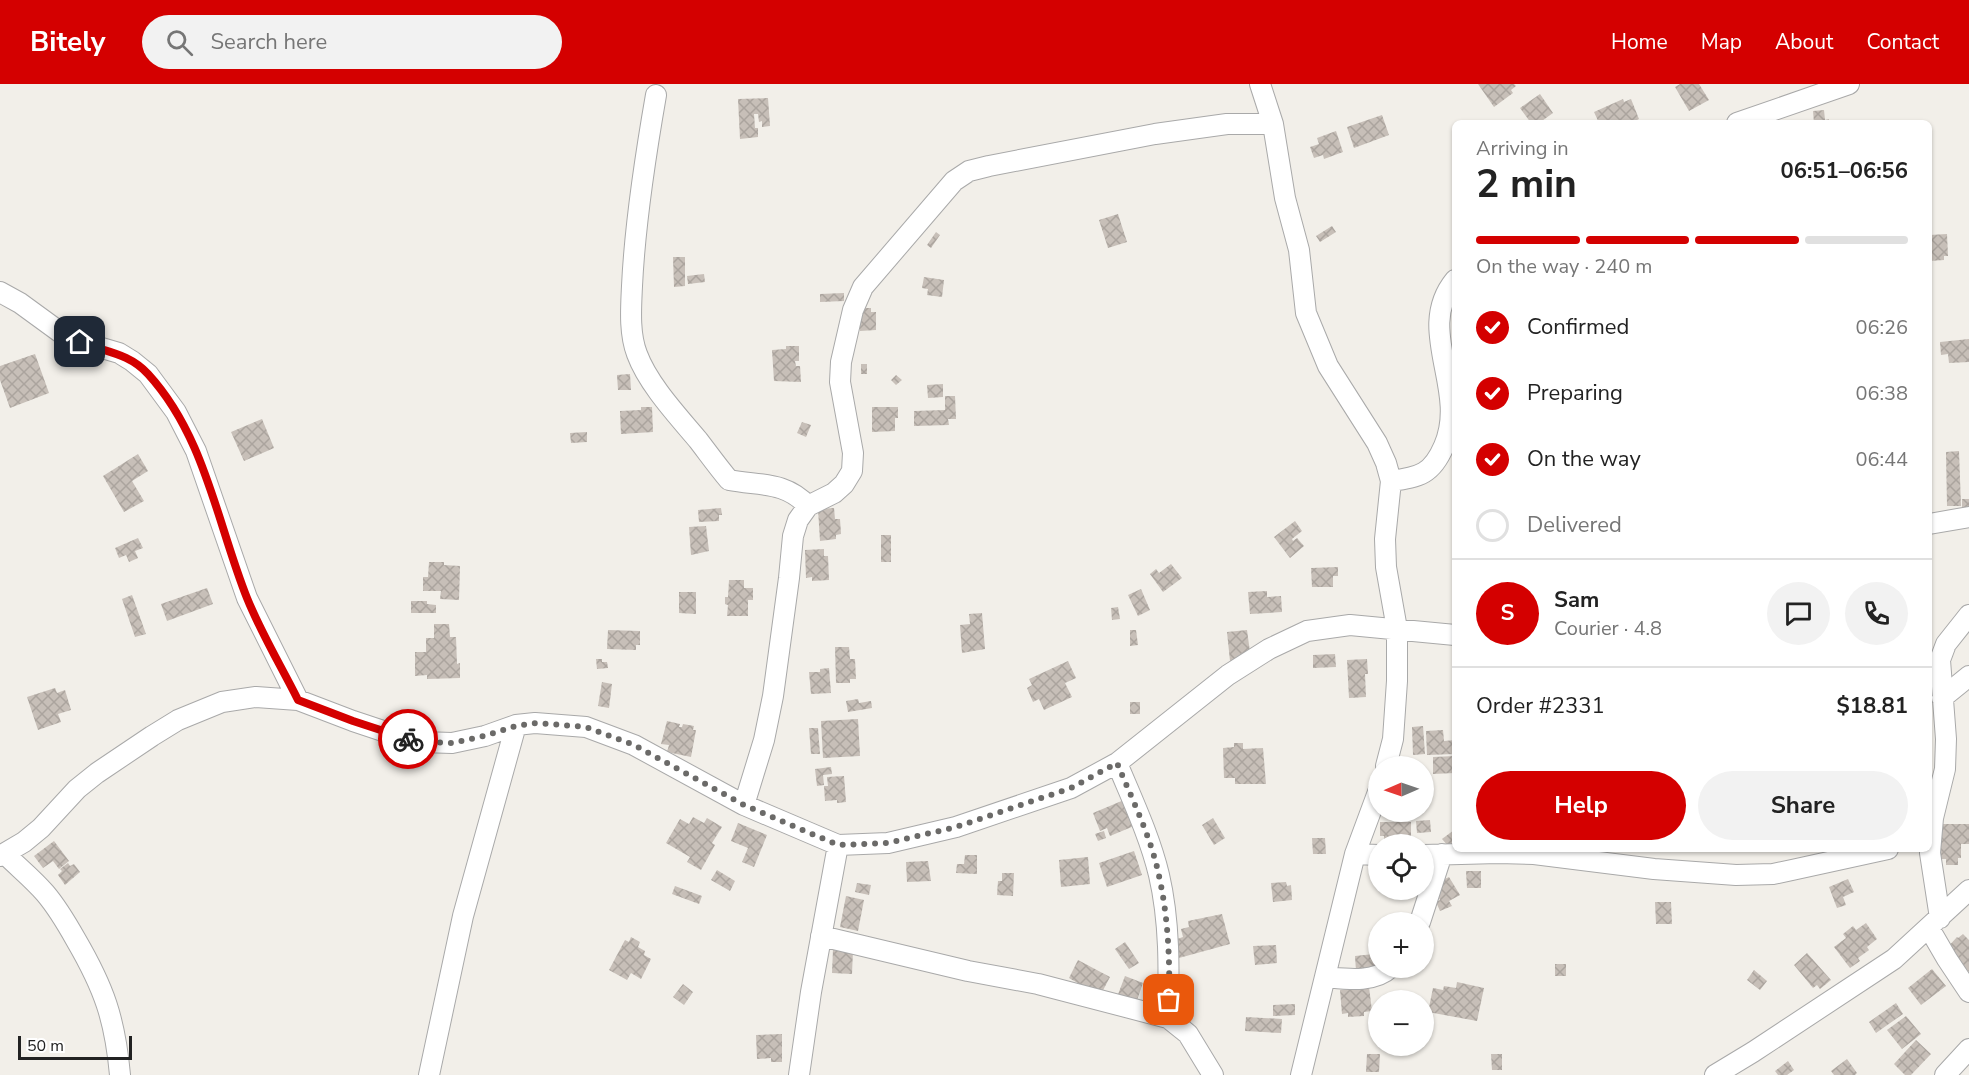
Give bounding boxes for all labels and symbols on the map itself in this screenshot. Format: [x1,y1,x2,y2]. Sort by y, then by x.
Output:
pin [54,316,105,367]
courier [378,709,438,769]
north arrow [1368,756,1434,822]
pin [1143,974,1194,1025]
scale bar [18,1033,132,1060]

